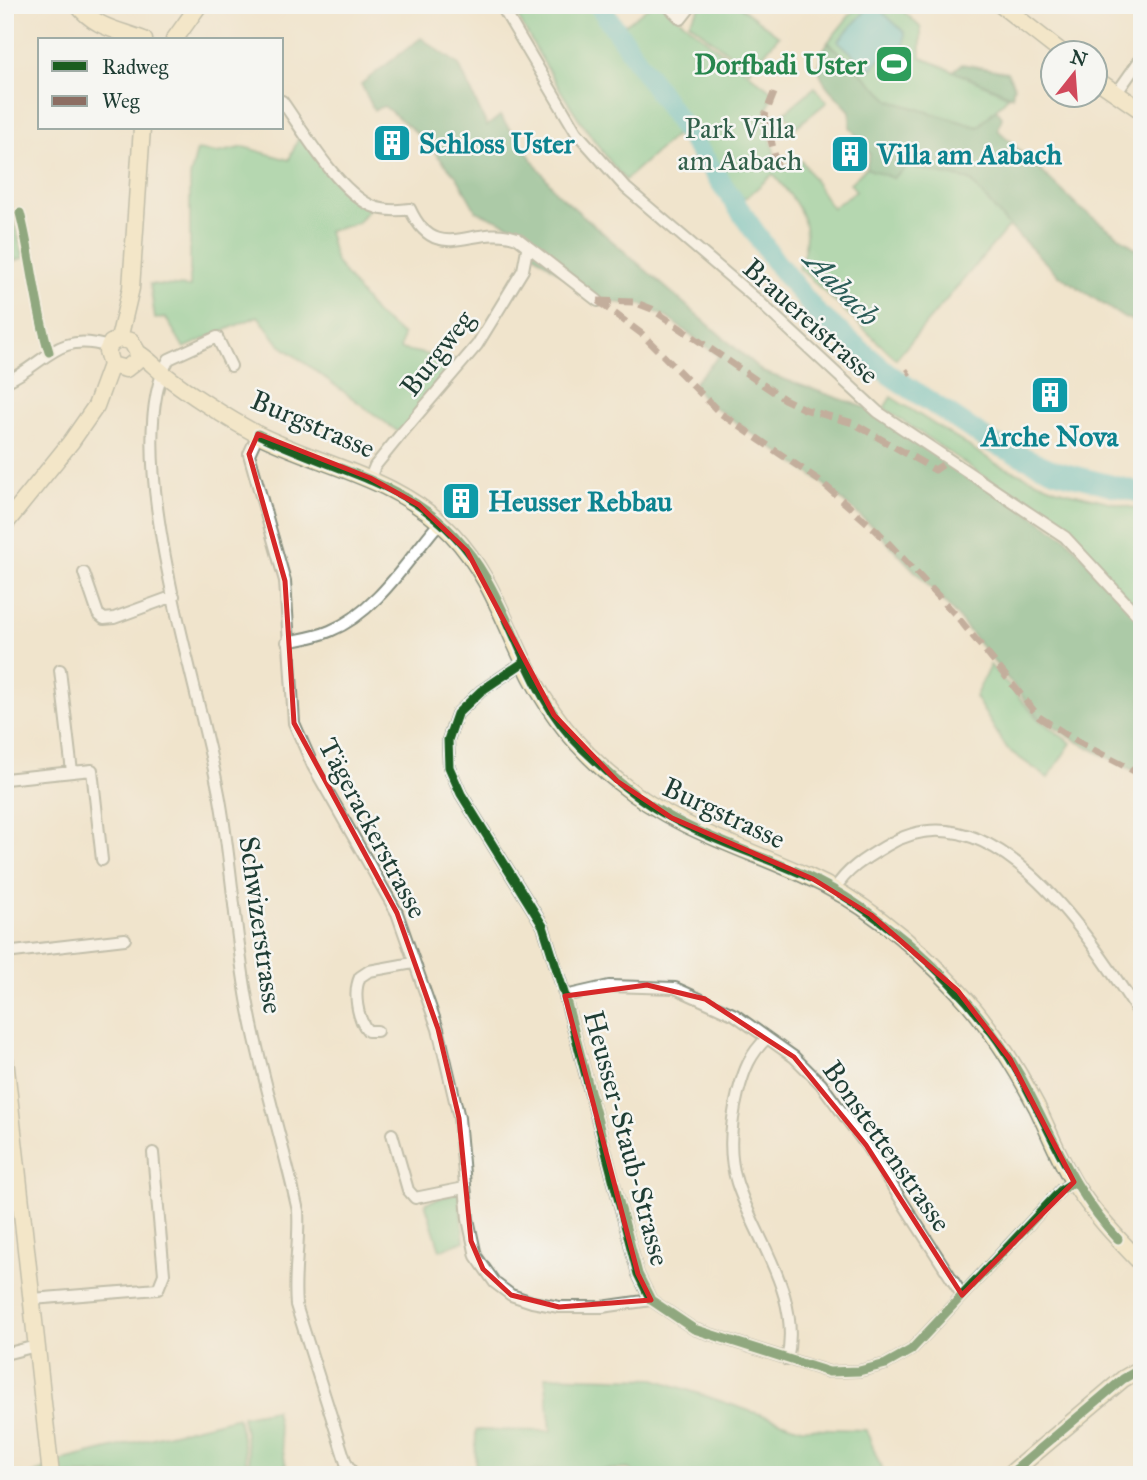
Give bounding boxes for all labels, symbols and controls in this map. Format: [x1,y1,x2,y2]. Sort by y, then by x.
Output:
legend [38,38,284,130]
north arrow [1038,38,1108,108]
sports icon: Dorfbadi Uster [873,43,915,85]
text: N [1068,45,1090,72]
place label: Dorfbadi Uster [694,47,867,82]
text: Radweg [102,54,168,80]
text: Weg [102,88,140,114]
park label: Park Villa am Aabach [678,111,803,178]
building icon: Schloss Uster [371,122,413,164]
place label: Schloss Uster [419,126,575,161]
building icon: Villa am Aabach [829,133,871,175]
place label: Villa am Aabach [876,137,1062,172]
water label: Aabach [795,240,887,334]
street label: Brauereistrasse [736,251,886,391]
street label: Burgweg [392,302,482,403]
building icon: Arche Nova [1029,374,1071,416]
street label: Burgstrasse [246,382,380,466]
place label: Arche Nova [980,419,1120,454]
building icon: Heusser Rebbau [440,480,482,522]
place label: Heusser Rebbau [488,484,672,519]
street label: Tägerackerstrasse [311,732,435,924]
street label: Burgstrasse [657,769,791,857]
street label: Schwizerstrasse [231,834,291,1016]
street label: Heusser-Staub-Strasse [576,1007,678,1269]
street label: Bonstettenstrasse [815,1054,959,1238]

